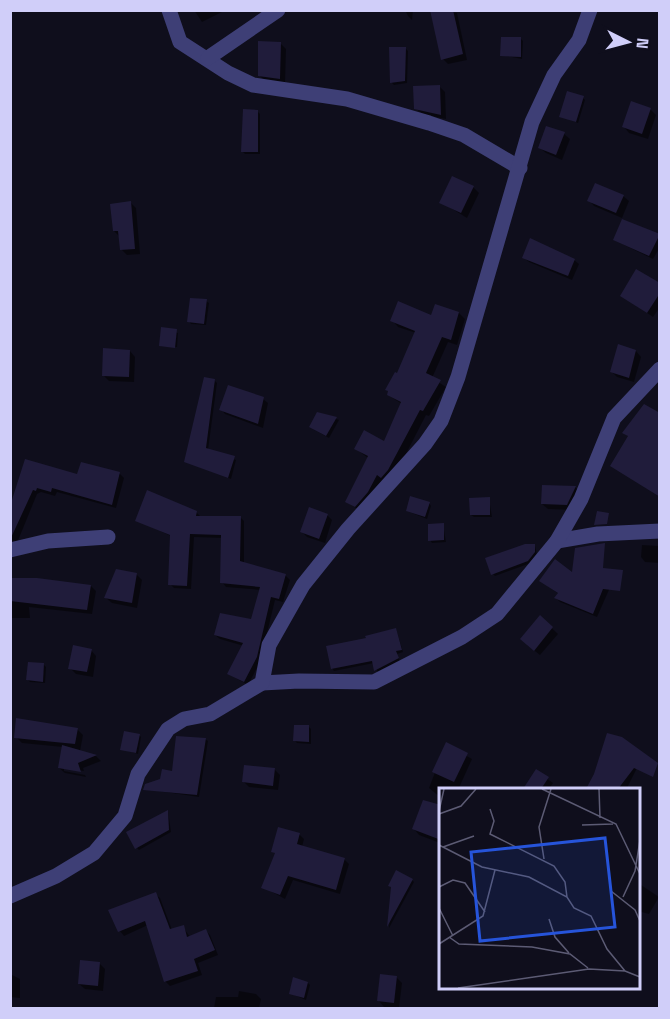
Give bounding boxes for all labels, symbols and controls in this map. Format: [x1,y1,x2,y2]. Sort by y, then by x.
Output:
north arrow [598,12,658,72]
text: N [631,37,653,50]
inset map [439,788,640,989]

